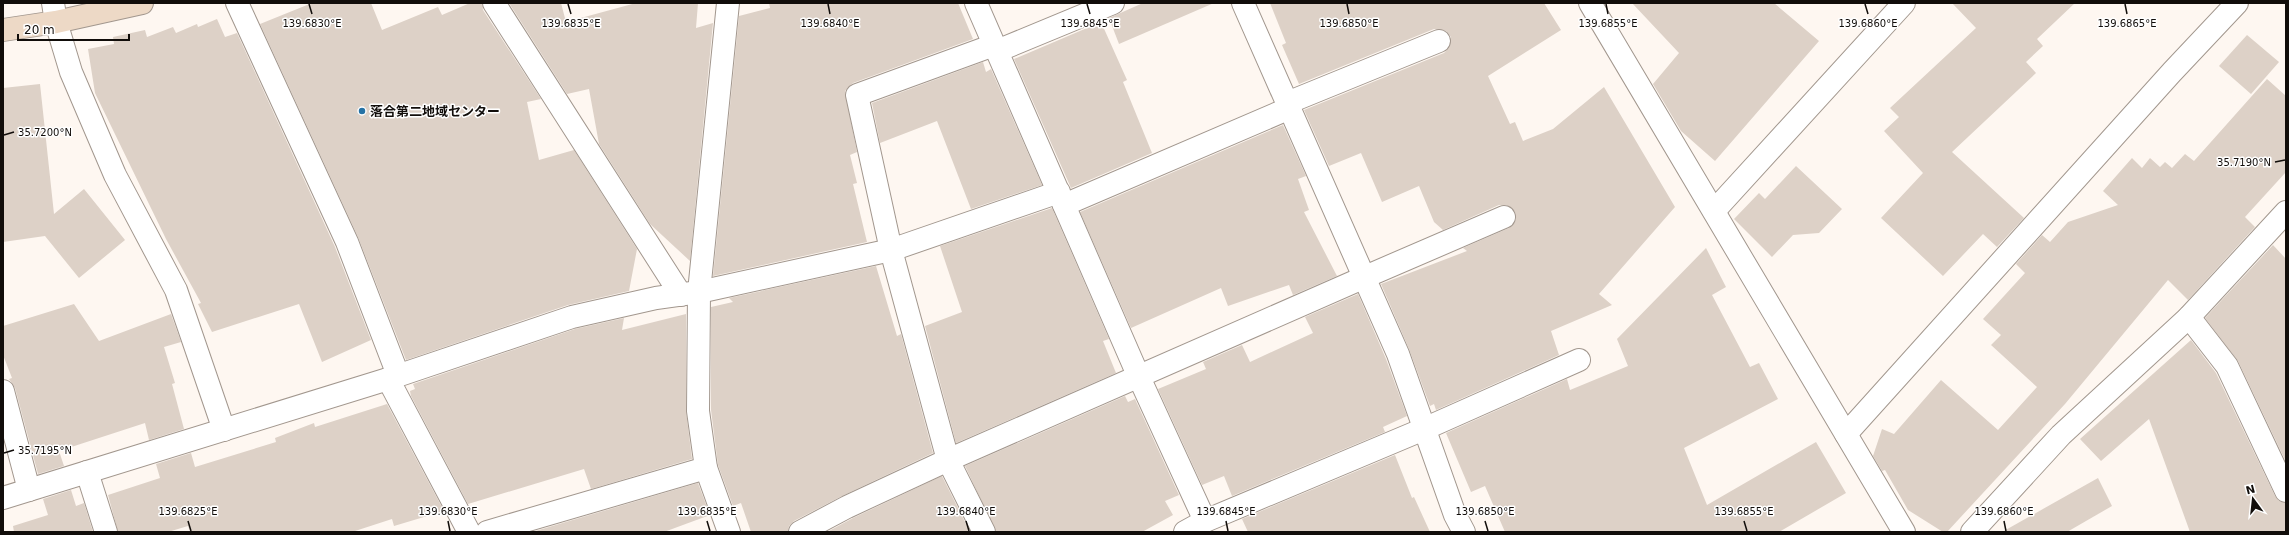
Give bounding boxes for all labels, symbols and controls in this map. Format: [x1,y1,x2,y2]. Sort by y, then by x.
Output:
scale bar [18,16,129,42]
text: 139.6830°E [282,18,342,29]
text: 139.6835°E [541,18,601,29]
text: 139.6840°E [800,18,860,29]
text: 139.6845°E [1060,18,1120,29]
text: 139.6850°E [1319,18,1379,29]
text: 139.6855°E [1578,18,1638,29]
text: 139.6860°E [1838,18,1898,29]
text: 139.6865°E [2097,18,2157,29]
text: 20 m [24,23,55,37]
place label: 落合第二地域センター [370,104,500,119]
marker: 落合第二地域センター [357,106,367,116]
text: 35.7200°N [18,127,72,138]
text: 35.7190°N [2217,157,2271,168]
text: 35.7195°N [18,445,72,456]
north arrow [2233,479,2273,519]
text: N [2244,482,2257,497]
text: 139.6825°E [158,506,218,517]
text: 139.6830°E [418,506,478,517]
text: 139.6835°E [677,506,737,517]
text: 139.6840°E [936,506,996,517]
text: 139.6845°E [1196,506,1256,517]
text: 139.6850°E [1455,506,1515,517]
text: 139.6855°E [1714,506,1774,517]
text: 139.6860°E [1974,506,2034,517]

